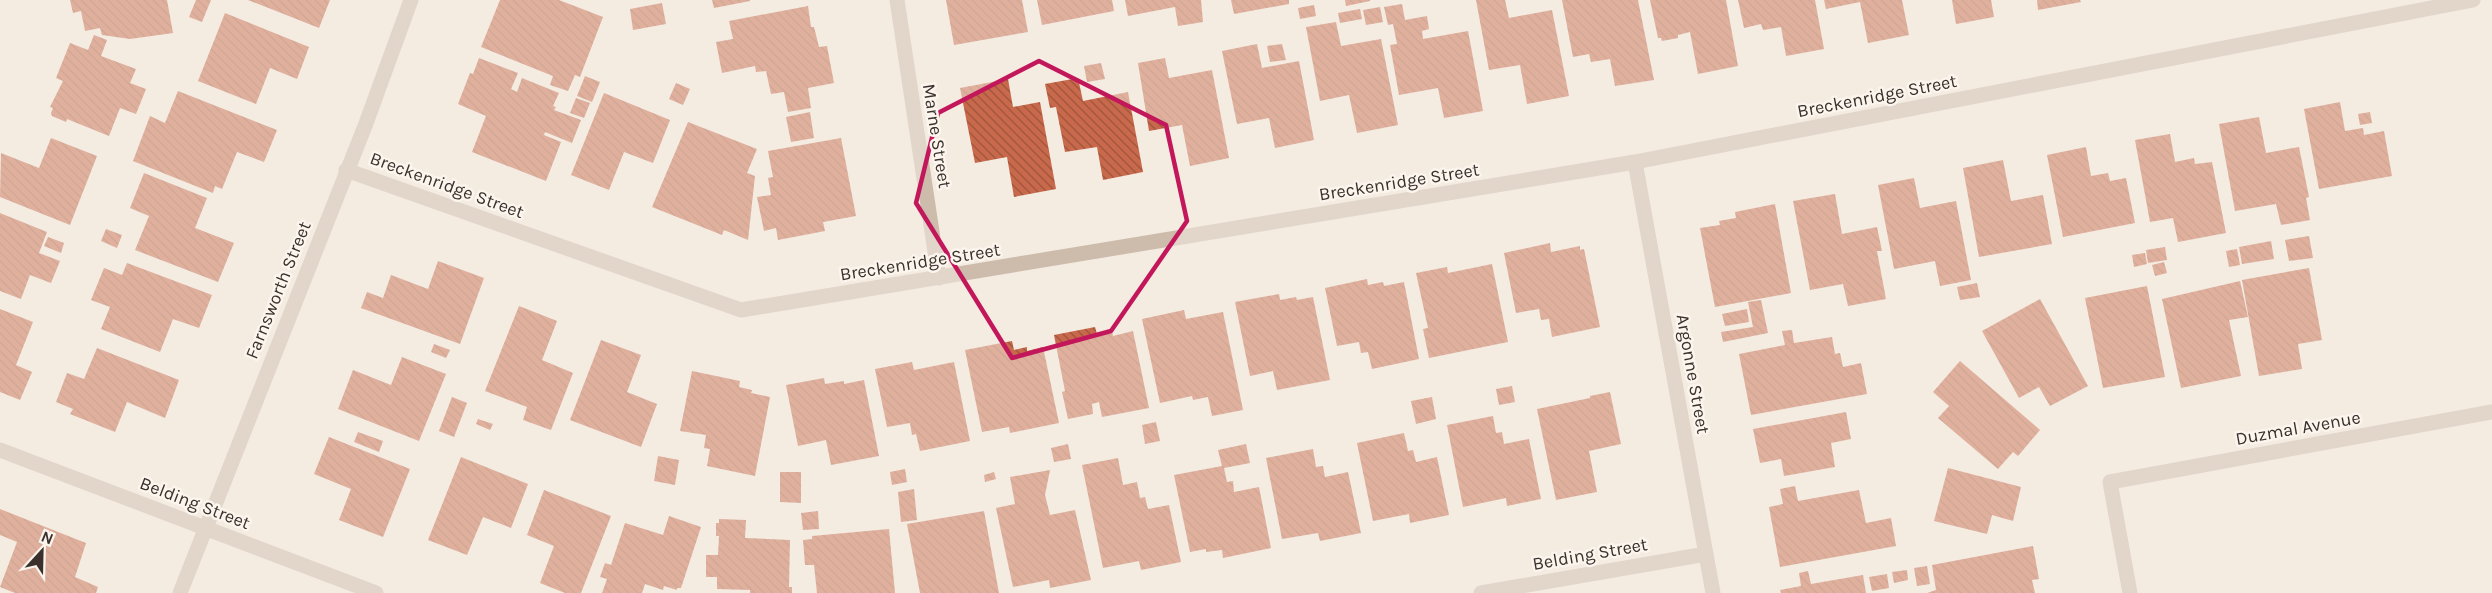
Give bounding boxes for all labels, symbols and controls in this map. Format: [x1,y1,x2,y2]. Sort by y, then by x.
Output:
street label: Breckenridge Street [1795,70,1959,122]
street label: Marne Street [918,82,956,190]
street label: Breckenridge Street [367,147,527,223]
street label: Breckenridge Street [1317,158,1481,206]
street label: Farnsworth Street [240,218,316,362]
street label: Breckenridge Street [838,238,1002,286]
street label: Argonne Street [1672,312,1714,436]
street label: Duzmal Avenue [2234,406,2362,450]
street label: Belding Street [137,472,253,534]
north arrow [12,521,72,581]
text: N [39,527,56,549]
street label: Belding Street [1531,533,1649,575]

